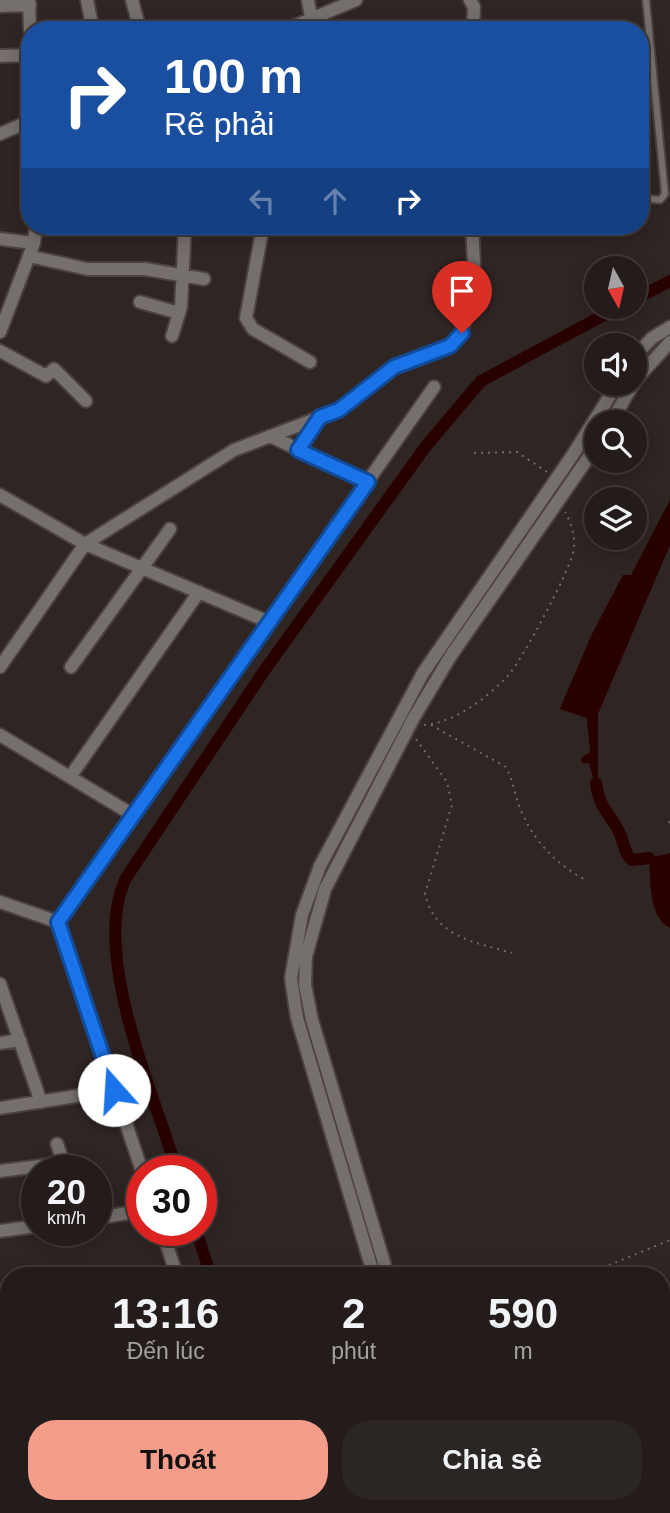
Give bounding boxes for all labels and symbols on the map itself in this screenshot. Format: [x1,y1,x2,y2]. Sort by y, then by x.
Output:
north arrow [584,256,648,318]
pin [432,261,492,333]
position arrow [77,1053,151,1127]
speed limit sign: 30 [126,1155,217,1246]

